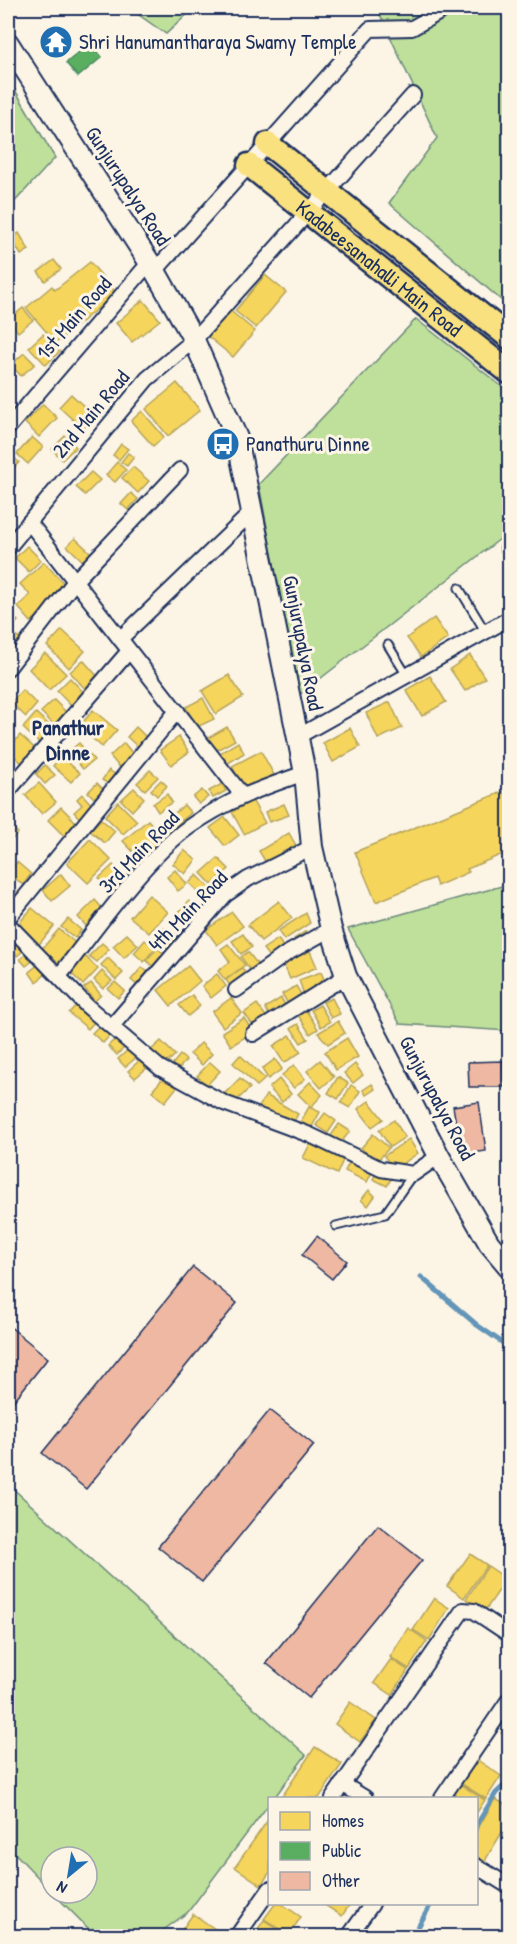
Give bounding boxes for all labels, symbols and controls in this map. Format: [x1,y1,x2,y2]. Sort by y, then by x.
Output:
temple icon: Shri Hanumantharaya Swamy Temple [38,24,74,60]
place label: Shri Hanumantharaya Swamy Temple [79,27,357,56]
street label: Gunjurupalya Road [79,120,178,251]
street label: Kadabeesanahalli Main Road [290,193,468,343]
street label: 1st Main Road [29,270,118,366]
street label: 2nd Main Road [45,364,136,464]
bus stop icon: Panathuru Dinne [205,426,241,462]
place label: Panathuru Dinne [246,429,370,458]
street label: Gunjurupalya Road [276,573,331,713]
district label: Panathur Dinne [32,712,104,767]
street label: 3rd Main Road [92,804,185,899]
street label: 4th Main Road [141,864,234,958]
street label: Gunjurupalya Road [392,1030,482,1165]
legend [268,1797,478,1905]
text: Homes [322,1808,364,1833]
text: Public [322,1838,361,1863]
north arrow [39,1845,99,1905]
text: Other [322,1868,360,1893]
text: N [52,1876,71,1900]

